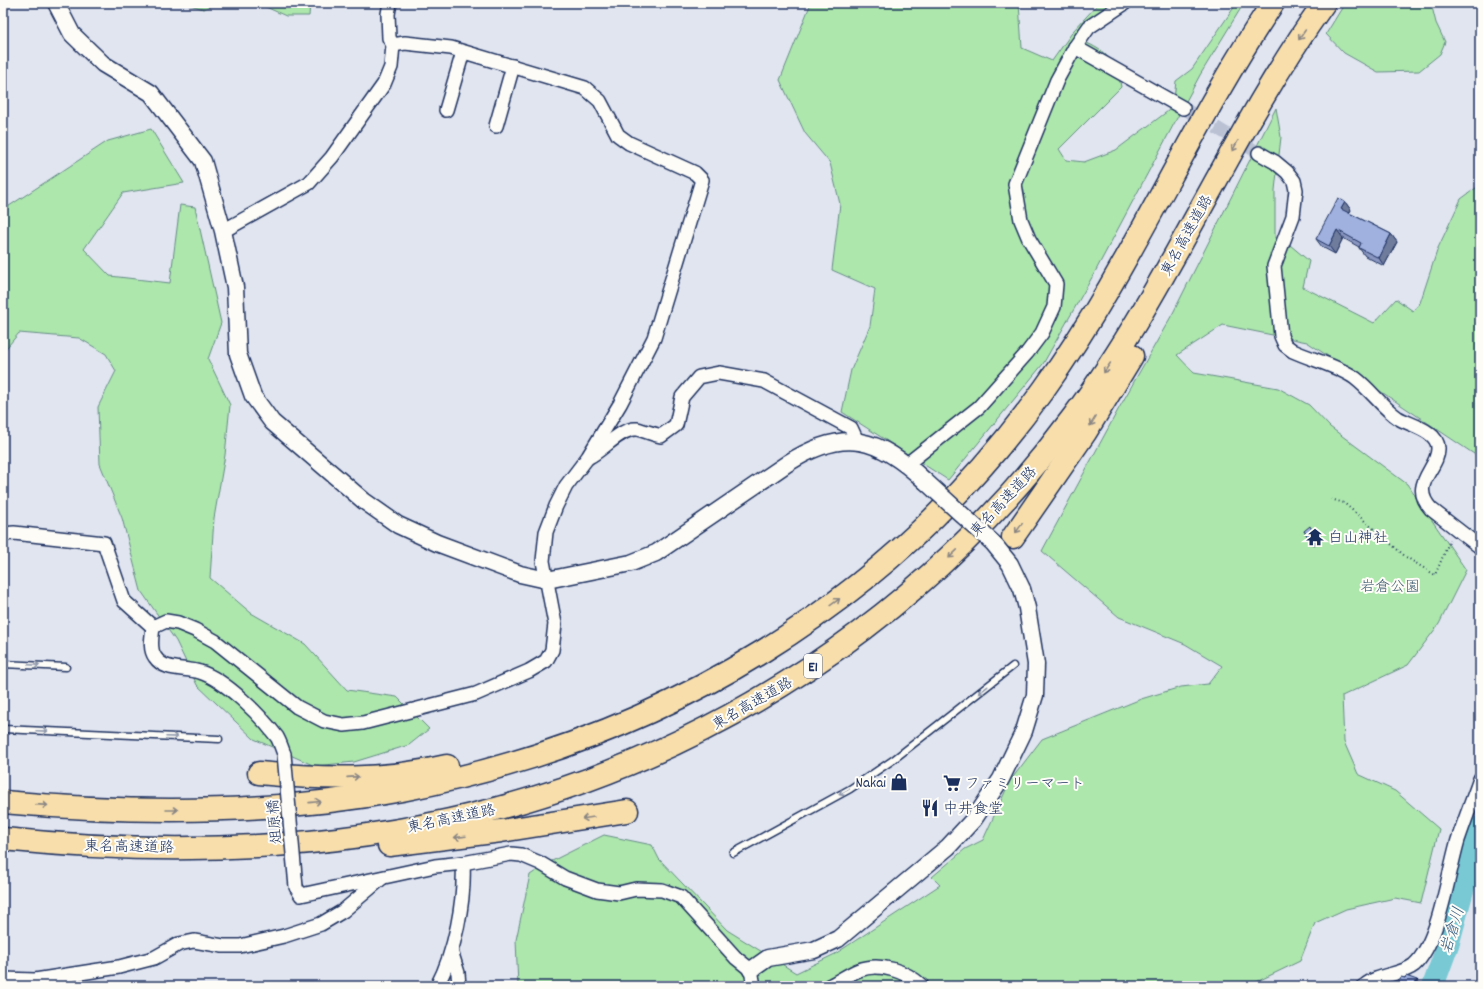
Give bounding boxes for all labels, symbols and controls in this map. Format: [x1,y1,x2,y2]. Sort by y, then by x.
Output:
one-way arrow [1298,29,1306,40]
one-way arrow [1231,140,1238,152]
street label: 東名高速道路 [1156,191,1219,281]
one-way arrow [1103,362,1111,373]
one-way arrow [1088,415,1096,427]
street label: 東名高速道路 [966,462,1043,543]
one-way arrow [1015,522,1023,534]
temple icon: 白山神社 [1305,527,1325,547]
place label: 白山神社 [1328,528,1388,550]
one-way arrow [948,549,958,558]
park label: 岩倉公園 [1360,577,1420,599]
one-way arrow [829,598,840,606]
road number: E1 [804,654,822,678]
one-way arrow [27,662,40,669]
street label: 東名高速道路 [709,673,797,737]
one-way arrow [977,686,988,695]
one-way arrow [35,727,48,735]
one-way arrow [165,733,178,740]
shop icon: Nakai [889,772,909,792]
place label: Nakai [856,773,886,795]
supermarket icon: ファミリーマート [942,773,962,793]
one-way arrow [347,774,360,781]
place label: ファミリーマート [965,774,1085,796]
one-way arrow [838,789,850,796]
street label: 俎原橋 [263,798,289,845]
one-way arrow [308,798,321,806]
restaurant icon: 中井食堂 [920,798,940,818]
place label: 中井食堂 [943,799,1003,821]
street label: 東名高速道路 [405,800,498,840]
one-way arrow [35,802,48,809]
one-way arrow [165,806,178,814]
one-way arrow [582,814,595,822]
one-way arrow [454,833,467,840]
street label: 東名高速道路 [84,836,174,860]
water label: 岩倉川 [1435,904,1471,957]

